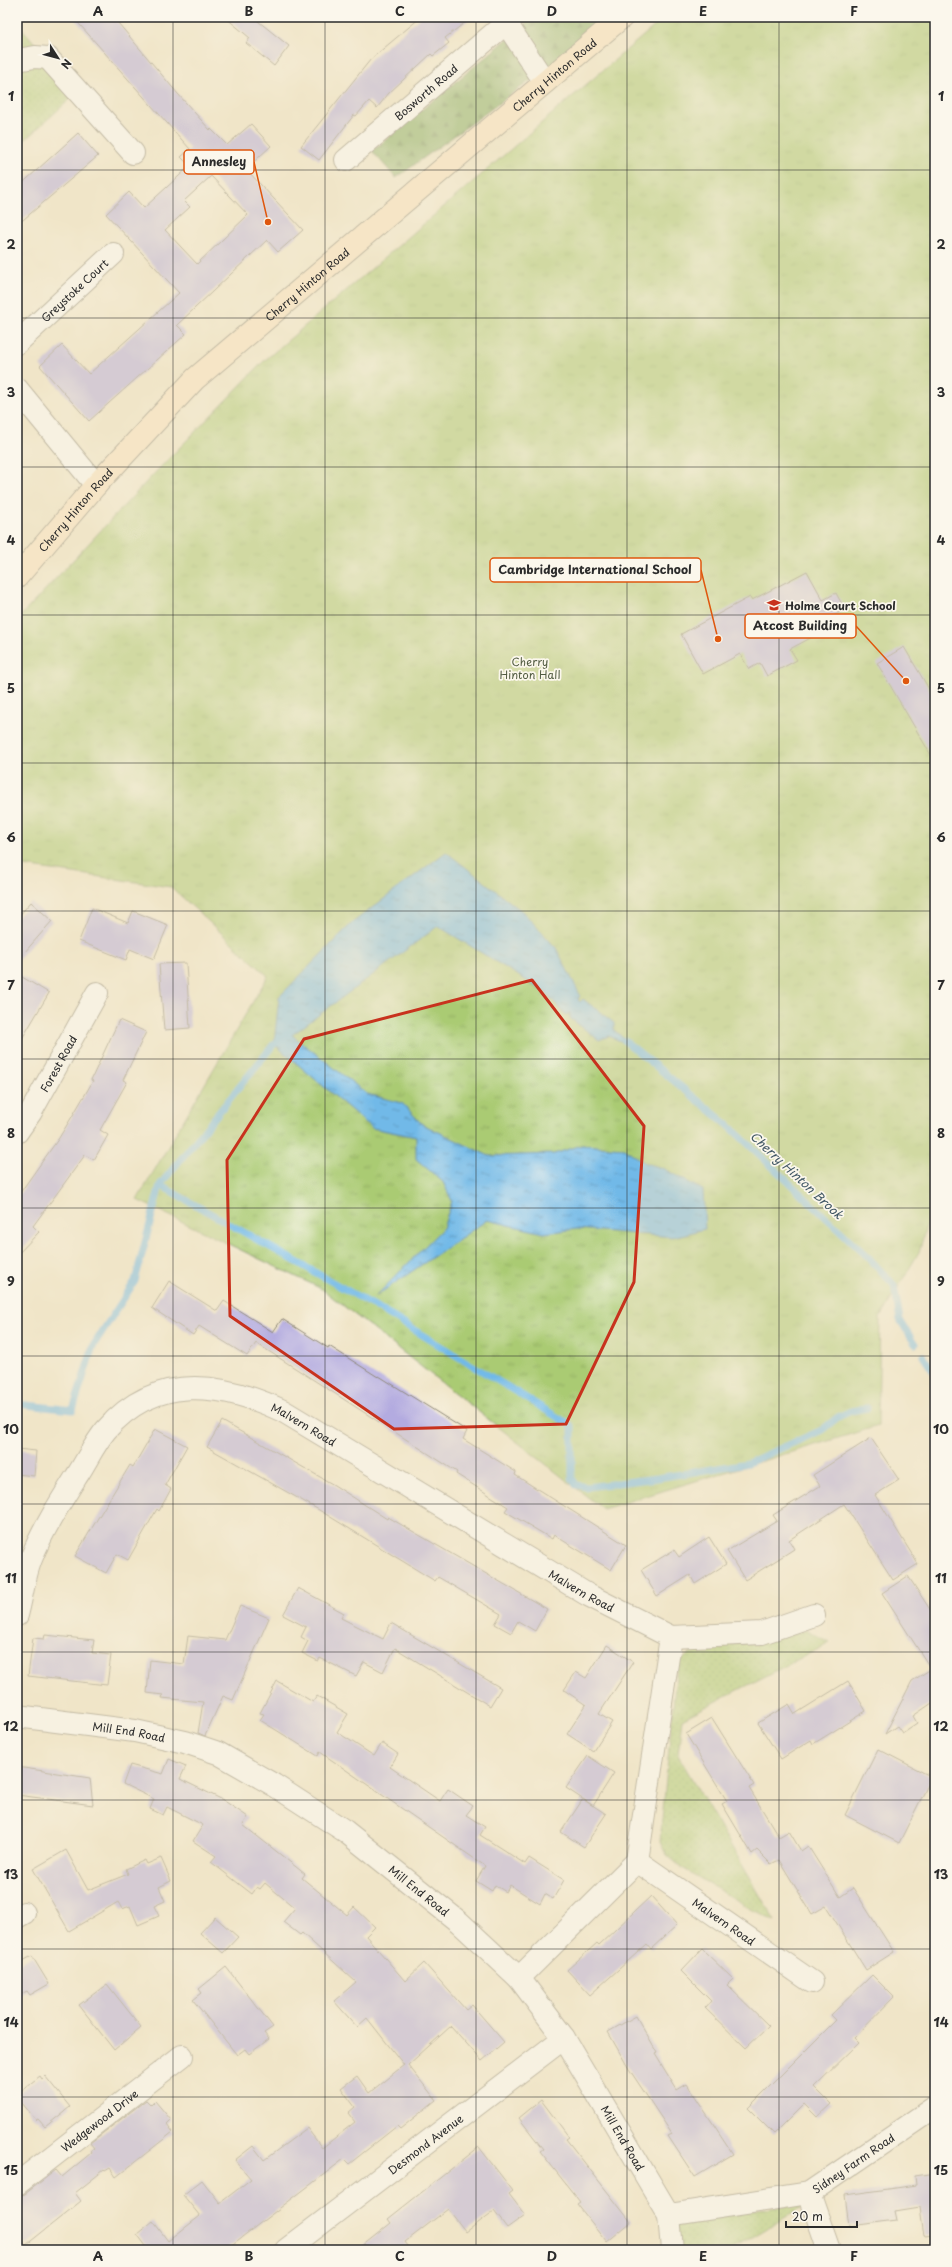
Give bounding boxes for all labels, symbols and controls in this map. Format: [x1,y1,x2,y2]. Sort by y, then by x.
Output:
text: A [93,1,103,20]
text: B [245,1,254,20]
text: C [395,1,405,20]
text: D [547,1,557,20]
text: E [699,1,707,20]
text: F [850,1,858,20]
street label: Cherry Hinton Road [508,34,600,116]
north arrow [38,38,78,78]
text: N [57,56,76,73]
street label: Bosworth Road [390,60,461,124]
text: 1 [8,86,14,105]
text: 1 [938,86,944,105]
callout: Annesley [184,150,254,174]
text: Annesley [192,152,246,170]
text: 2 [6,234,16,253]
text: 2 [936,234,946,253]
street label: Cherry Hinton Road [261,243,353,325]
street label: Greystoke Court [37,254,112,326]
text: 3 [7,382,16,401]
text: 3 [937,382,946,401]
street label: Cherry Hinton Road [34,464,117,555]
text: 4 [7,530,16,549]
text: 4 [937,530,946,549]
callout: Cambridge International School [490,558,701,582]
text: Cambridge International School [498,560,692,578]
school or university icon: Holme Court School [766,597,782,613]
place label: Holme Court School [785,597,896,614]
callout: Atcost Building [745,614,856,638]
text: Atcost Building [753,616,847,634]
park label: Cherry Hinton Hall [500,653,561,683]
text: 5 [7,678,15,697]
text: 5 [937,678,945,697]
text: 6 [6,827,16,846]
text: 6 [936,827,946,846]
text: 7 [7,975,15,994]
text: 7 [937,975,945,994]
street label: Forest Road [35,1032,81,1095]
text: 8 [7,1123,15,1142]
text: 8 [937,1123,945,1142]
water label: Cherry Hinton Brook [747,1127,848,1224]
text: 9 [7,1271,15,1290]
text: 9 [937,1271,945,1290]
street label: Malvern Road [268,1398,340,1450]
text: 10 [3,1419,19,1438]
text: 10 [933,1419,949,1438]
street label: Malvern Road [546,1565,618,1616]
text: 11 [5,1568,17,1587]
text: 11 [935,1568,947,1587]
text: 12 [3,1716,19,1735]
text: 12 [933,1716,949,1735]
street label: Mill End Road [92,1717,167,1746]
street label: Mill End Road [385,1861,454,1920]
text: 13 [4,1864,19,1883]
text: 13 [934,1864,949,1883]
street label: Malvern Road [689,1893,760,1949]
text: 14 [3,2012,19,2031]
text: 14 [933,2012,949,2031]
street label: Wedgewood Drive [57,2085,141,2156]
street label: Mill End Road [597,2102,650,2174]
street label: Desmond Avenue [384,2110,466,2178]
street label: Sidney Farm Road [808,2129,898,2197]
text: 15 [4,2160,18,2179]
text: 15 [934,2160,948,2179]
scale bar [786,2203,857,2229]
text: 20 m [792,2207,823,2225]
text: A [93,2246,103,2265]
text: B [245,2246,254,2265]
text: C [395,2246,405,2265]
text: D [547,2246,557,2265]
text: E [699,2246,707,2265]
text: F [850,2246,858,2265]

